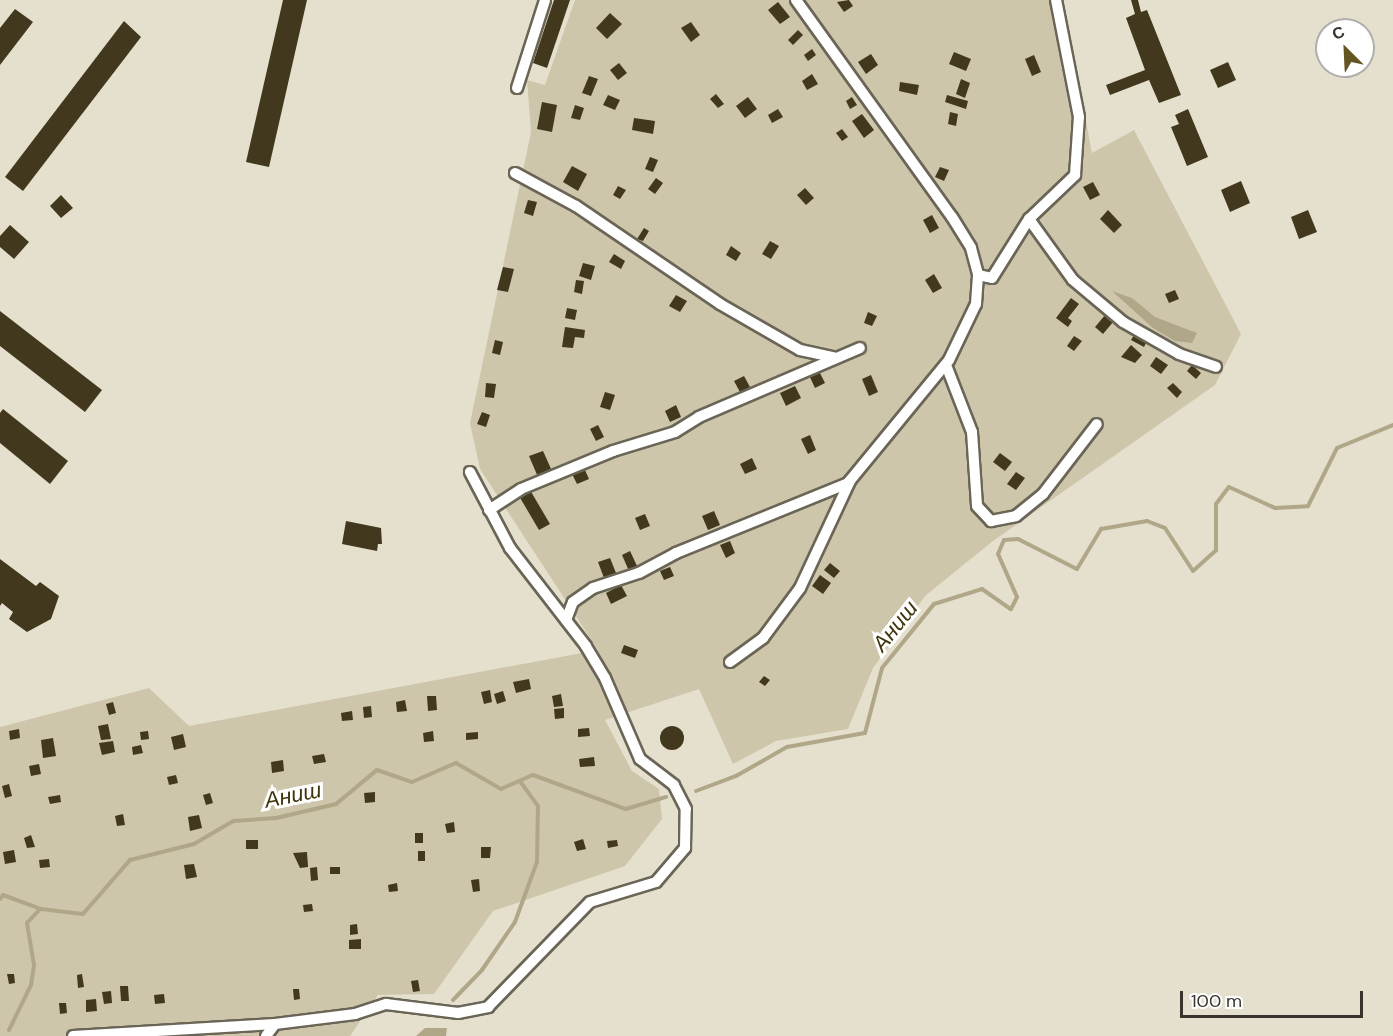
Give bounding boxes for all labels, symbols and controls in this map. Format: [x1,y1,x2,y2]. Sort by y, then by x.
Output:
north arrow [1315,18,1375,78]
text: С [1329,21,1348,45]
water label: Аниш [867,595,923,657]
water label: Аниш [262,777,324,813]
scale bar [1183,979,1366,1017]
text: 100 m [1191,989,1242,1013]

